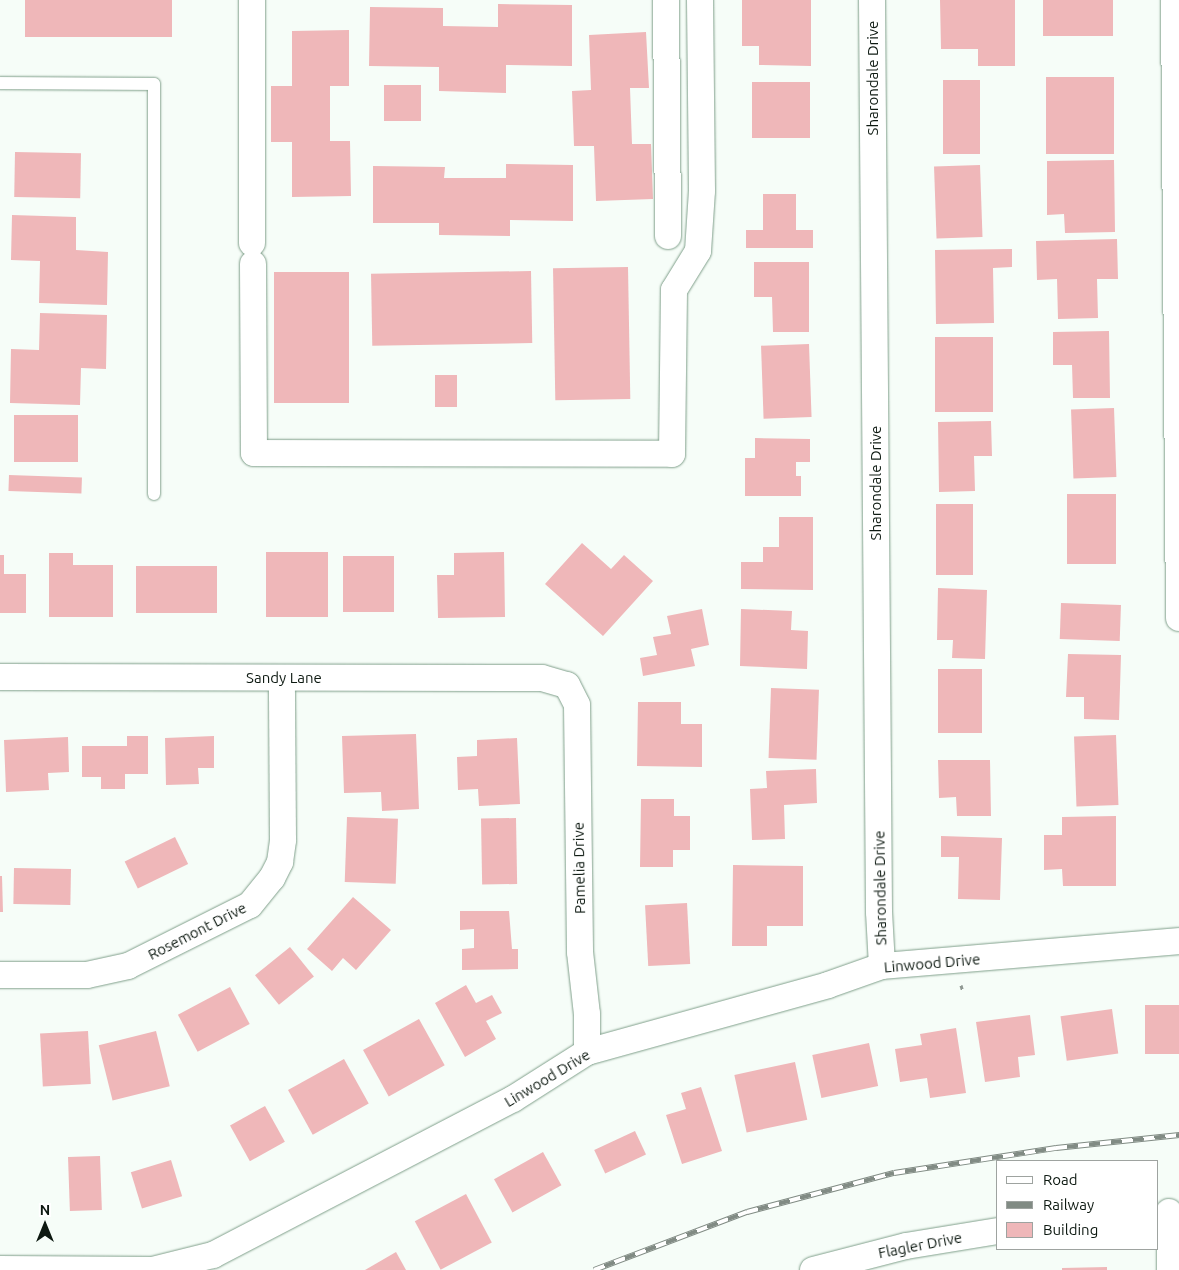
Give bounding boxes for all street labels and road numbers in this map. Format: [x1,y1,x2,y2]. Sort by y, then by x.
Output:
street label: Sharondale Drive [864,21,882,135]
street label: Sharondale Drive [867,426,885,540]
street label: Sandy Lane [246,669,322,687]
street label: Pamelia Drive [569,822,589,914]
street label: Sharondale Drive [870,830,890,946]
street label: Rosemont Drive [145,898,249,964]
street label: Linwood Drive [883,950,981,976]
street label: Linwood Drive [501,1045,593,1111]
street label: Flagler Drive [877,1228,963,1262]

